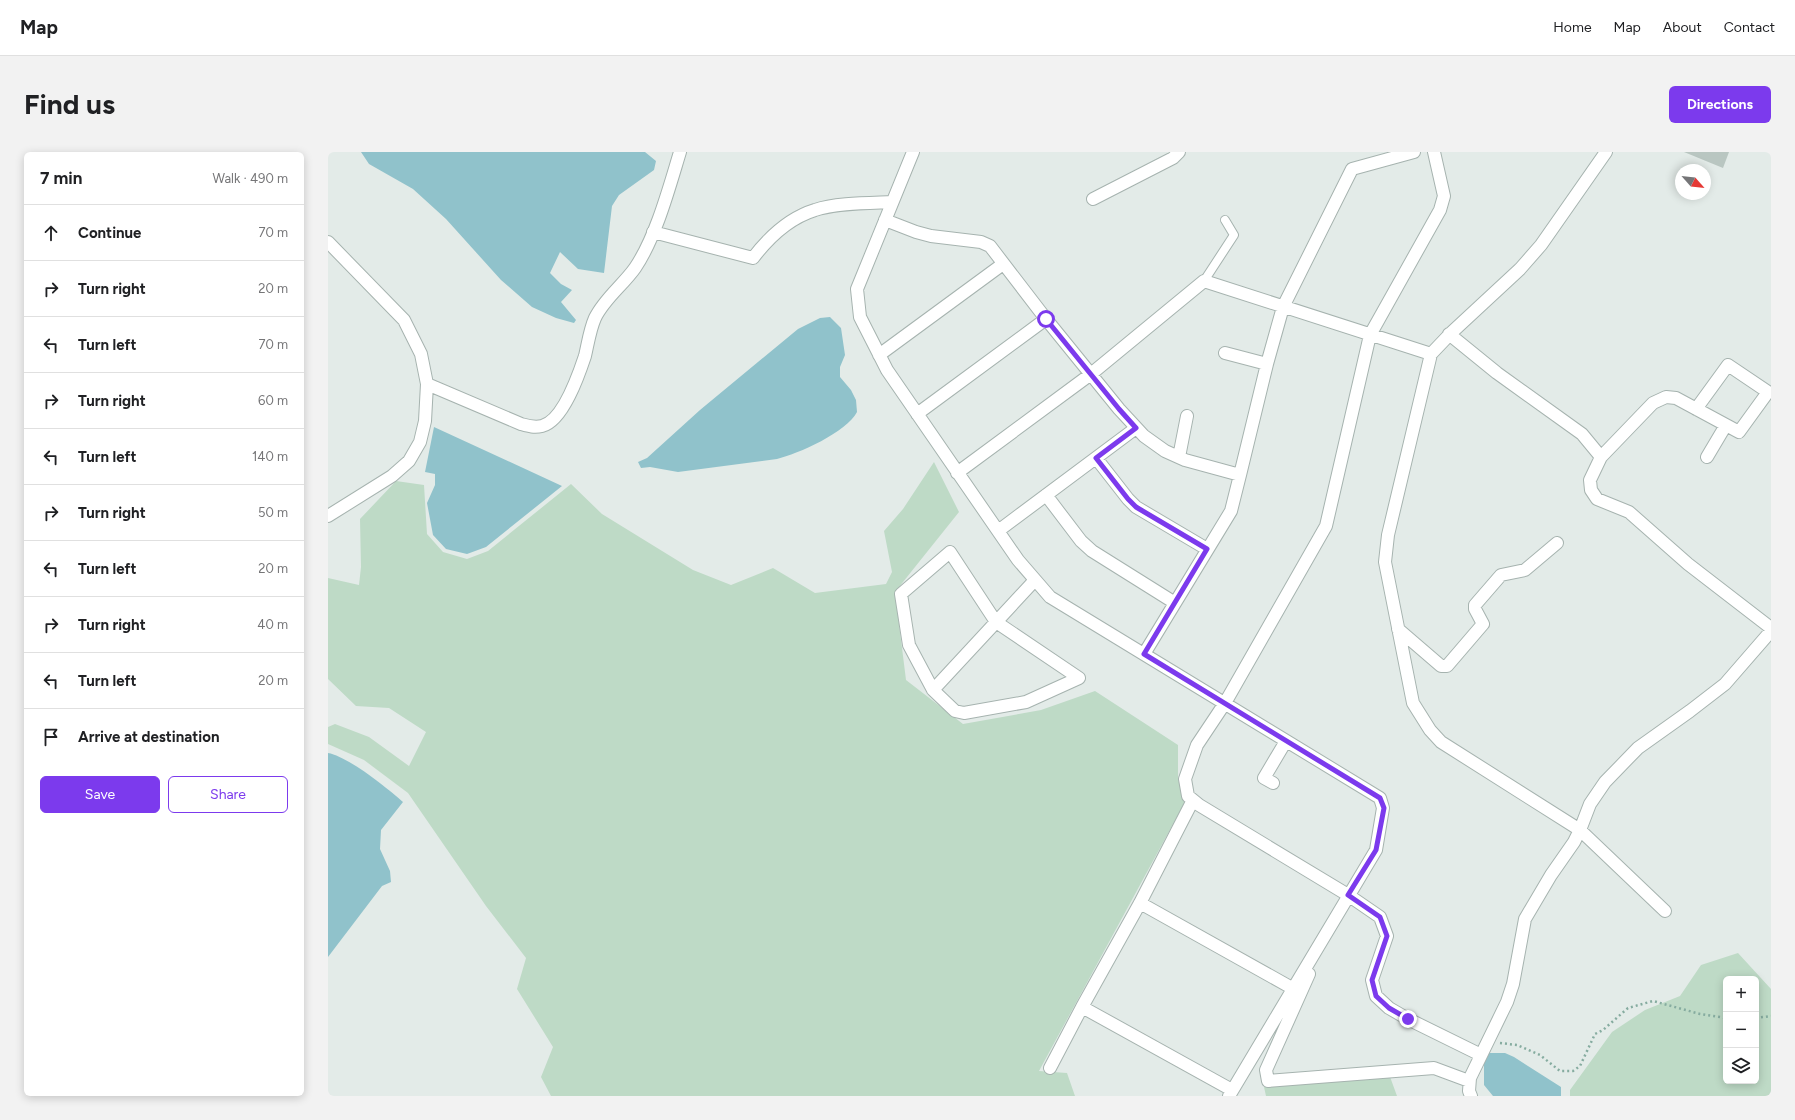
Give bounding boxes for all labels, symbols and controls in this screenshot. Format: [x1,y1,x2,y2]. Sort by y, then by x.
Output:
text: Map [20,16,58,39]
text: Home [1553,19,1592,36]
text: Map [1614,19,1641,36]
text: About [1663,19,1702,36]
text: Contact [1724,19,1775,36]
button: Directions [1669,86,1771,123]
text: Find us [24,87,115,121]
north arrow [1675,164,1711,200]
text: 7 min [40,168,82,188]
text: Walk · 490 m [212,171,288,186]
icon: ahead [40,222,62,244]
text: Continue [78,224,141,242]
text: 70 m [258,225,288,240]
icon: right [40,278,62,300]
text: Turn right [78,280,146,298]
text: 20 m [258,281,288,296]
route start [1037,310,1055,328]
icon: left [40,334,62,356]
text: Turn left [78,336,136,354]
text: 70 m [258,337,288,352]
icon: right [40,390,62,412]
text: Turn right [78,392,146,410]
text: 60 m [258,393,288,408]
icon: left [40,446,62,468]
text: Turn left [78,448,136,466]
text: 140 m [252,449,288,464]
icon: right [40,502,62,524]
text: Turn right [78,504,146,522]
text: 50 m [258,505,288,520]
icon: left [40,558,62,580]
text: Turn left [78,560,136,578]
text: 20 m [258,561,288,576]
icon: right [40,614,62,636]
text: Turn right [78,616,146,634]
text: 40 m [257,617,288,632]
icon: left [40,670,62,692]
text: Turn left [78,672,136,690]
text: 20 m [258,673,288,688]
icon: arrive [40,726,62,748]
text: Arrive at destination [78,728,219,746]
button: Save [40,776,160,813]
button: Share [168,776,288,813]
map controls [1723,976,1759,1084]
button: + [1723,976,1759,1012]
route end [1399,1010,1417,1028]
button: − [1723,1012,1759,1048]
button: layers [1723,1048,1759,1084]

